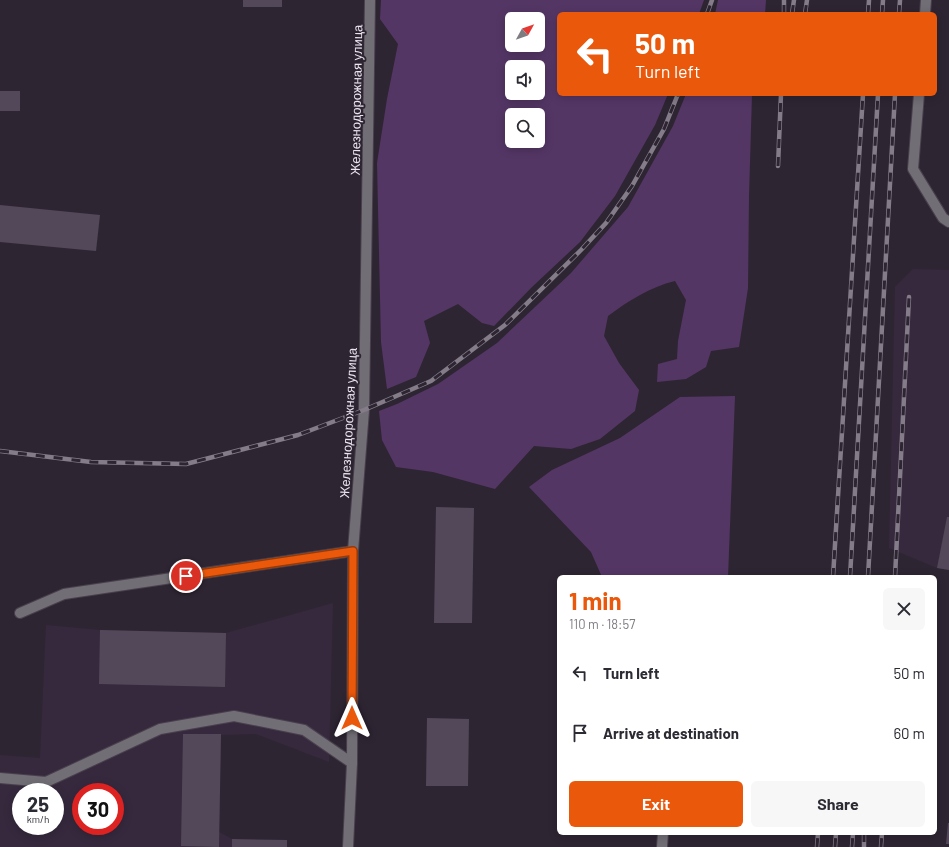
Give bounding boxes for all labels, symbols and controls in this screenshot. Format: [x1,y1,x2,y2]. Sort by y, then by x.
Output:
north arrow [505,12,545,52]
map controls [505,12,545,148]
street label: Железнодорожная улица [347,24,365,176]
text: 50 m [635,26,695,60]
icon: left [569,28,621,80]
button: sound [505,60,545,100]
text: Turn left [635,60,701,82]
button: search [505,108,545,148]
street label: Железнодорожная улица [336,346,360,499]
pin [169,559,203,593]
icon: arrive [175,565,197,587]
text: 1 min [569,586,622,615]
button: close [883,588,925,630]
text: 110 m · 18:57 [569,616,635,632]
icon: left [569,662,591,684]
text: Turn left [603,664,659,682]
text: 50 m [893,664,925,682]
position arrow [331,697,373,739]
icon: arrive [569,722,591,744]
text: Arrive at destination [603,724,739,742]
text: 60 m [893,724,925,742]
button: Exit [569,781,743,827]
button: Share [751,781,925,827]
speed limit sign: 30 [72,783,124,835]
text: 25 [27,792,49,816]
text: km/h [27,813,49,825]

